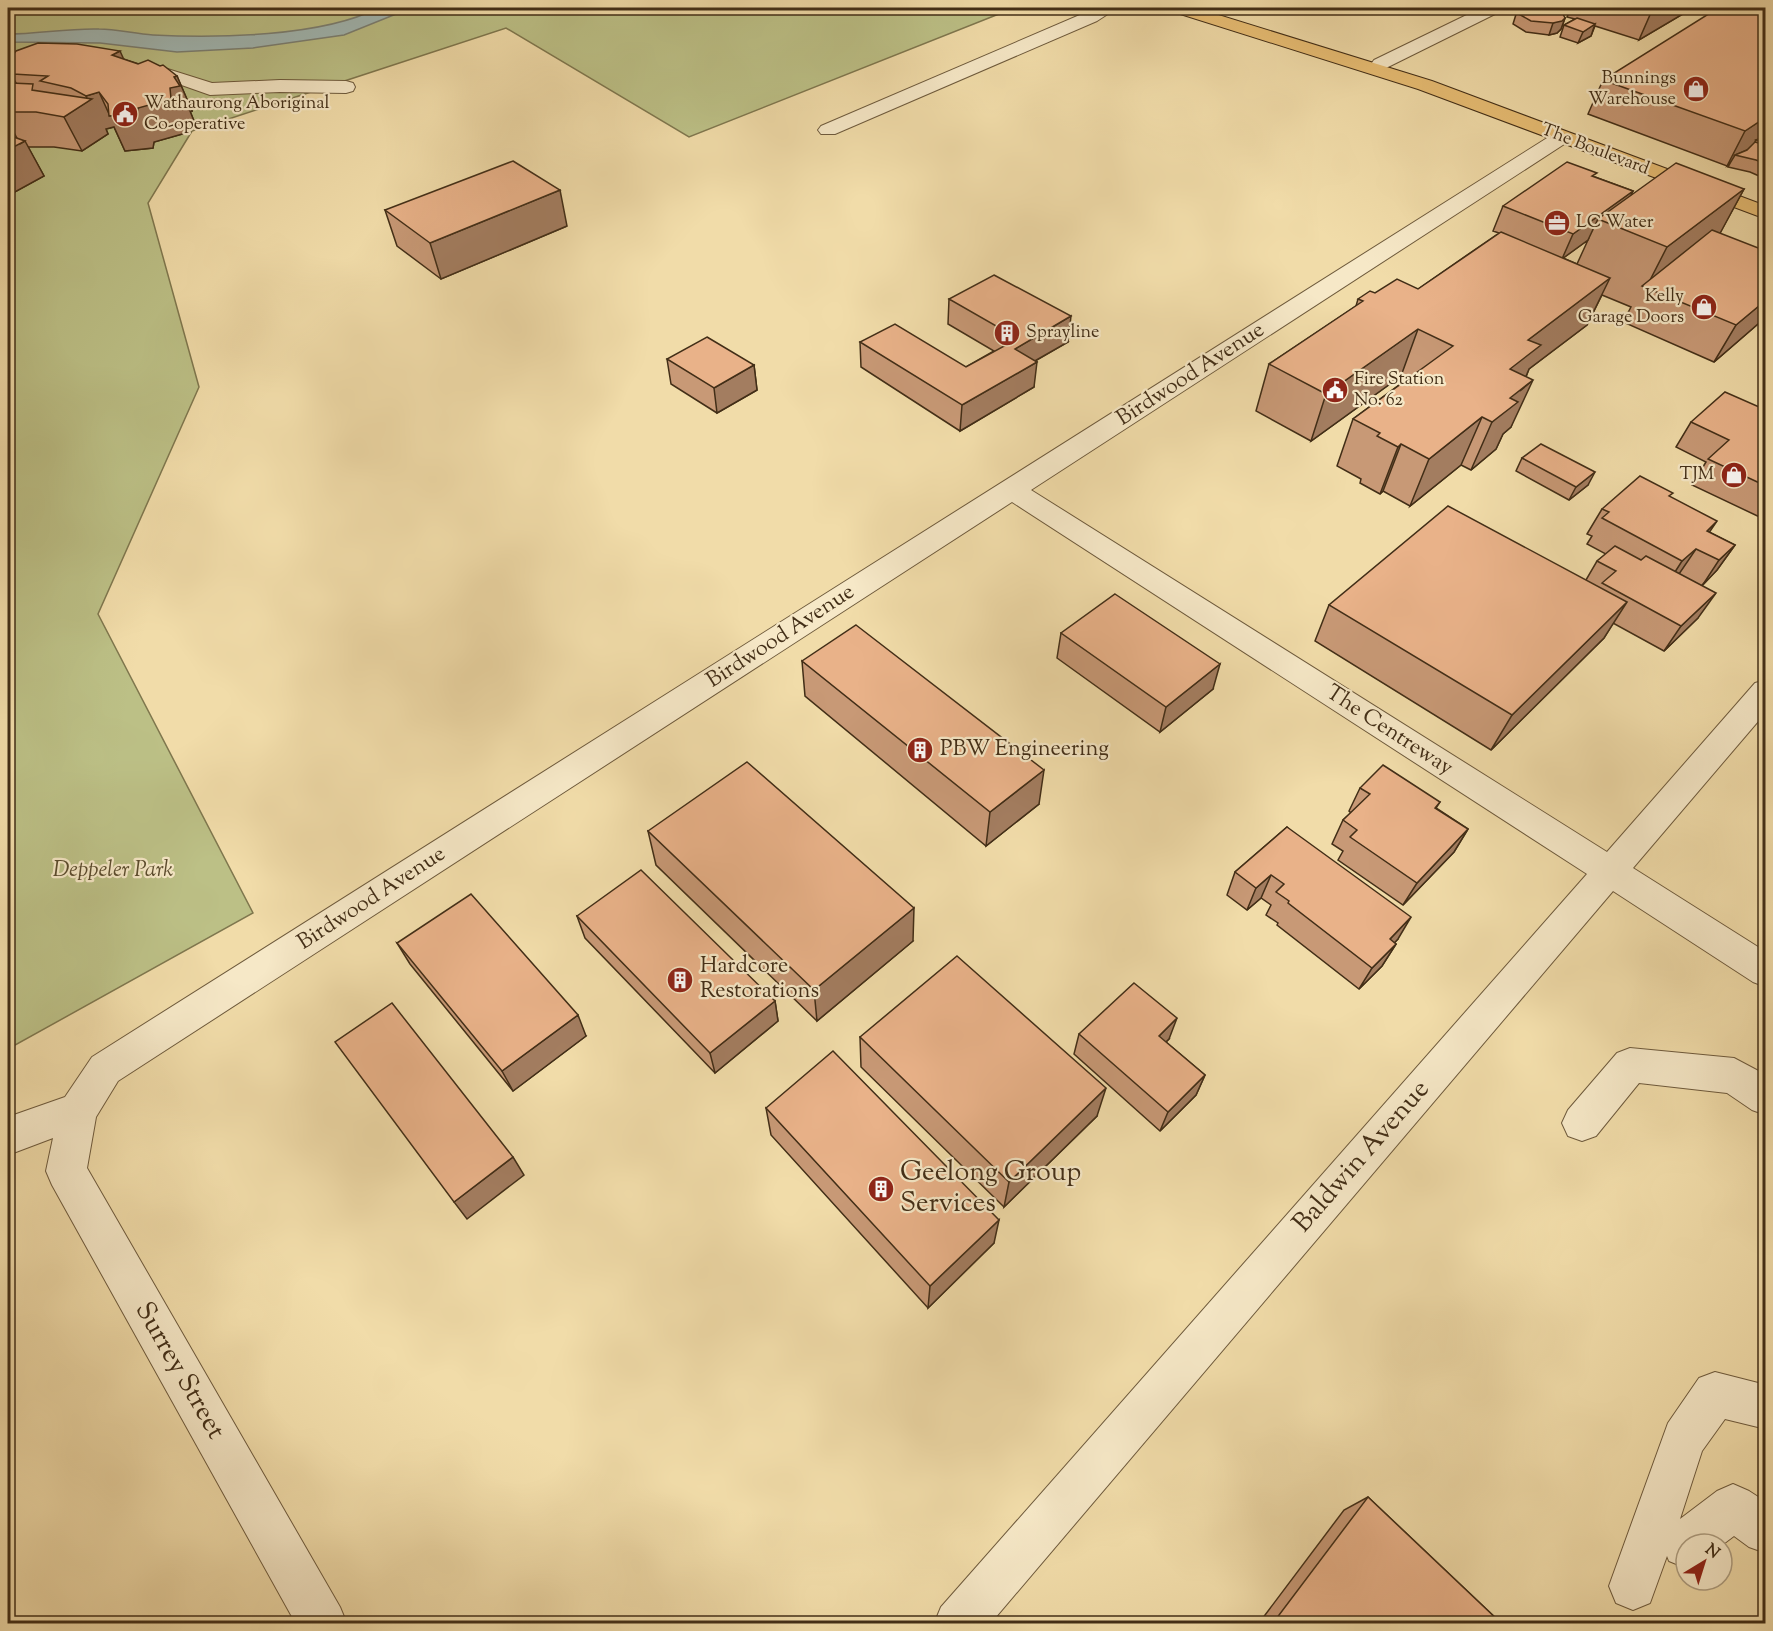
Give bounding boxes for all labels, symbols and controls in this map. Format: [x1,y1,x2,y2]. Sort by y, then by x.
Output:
place label: Bunnings Warehouse [1588,66,1676,113]
shop icon: Bunnings Warehouse [1681,74,1711,104]
place label: Wathaurong Aboriginal Co-operative [144,91,330,138]
public building icon: Wathaurong Aboriginal Co-operative [110,99,140,129]
street label: The Boulevard [1537,117,1653,183]
office icon: LC Water [1542,208,1572,238]
place label: LC Water [1576,210,1654,236]
place label: Kelly Garage Doors [1578,284,1684,331]
shop icon: Kelly Garage Doors [1689,292,1719,322]
street label: Birdwood Avenue [1111,315,1271,435]
building icon: Sprayline [992,318,1022,348]
place label: Sprayline [1026,320,1099,346]
place label: Fire Station No. 62 [1354,367,1445,414]
public building icon: Fire Station No. 62 [1320,375,1350,405]
shop icon: TJM [1719,460,1749,490]
place label: TJM [1680,462,1714,488]
street label: Birdwood Avenue [701,577,861,697]
street label: The Centreway [1319,678,1459,784]
place label: PBW Engineering [940,734,1109,766]
building icon: PBW Engineering [905,735,935,765]
street label: Birdwood Avenue [292,839,452,959]
park label: Deppeler Park [53,855,173,887]
place label: Hardcore Restorations [700,951,819,1008]
building icon: Hardcore Restorations [665,965,695,995]
street label: Baldwin Avenue [1284,1072,1440,1242]
place label: Geelong Group Services [900,1154,1081,1224]
building icon: Geelong Group Services [866,1174,896,1204]
street label: Surrey Street [124,1295,234,1447]
north arrow [1674,1532,1734,1592]
text: N [1700,1539,1724,1565]

